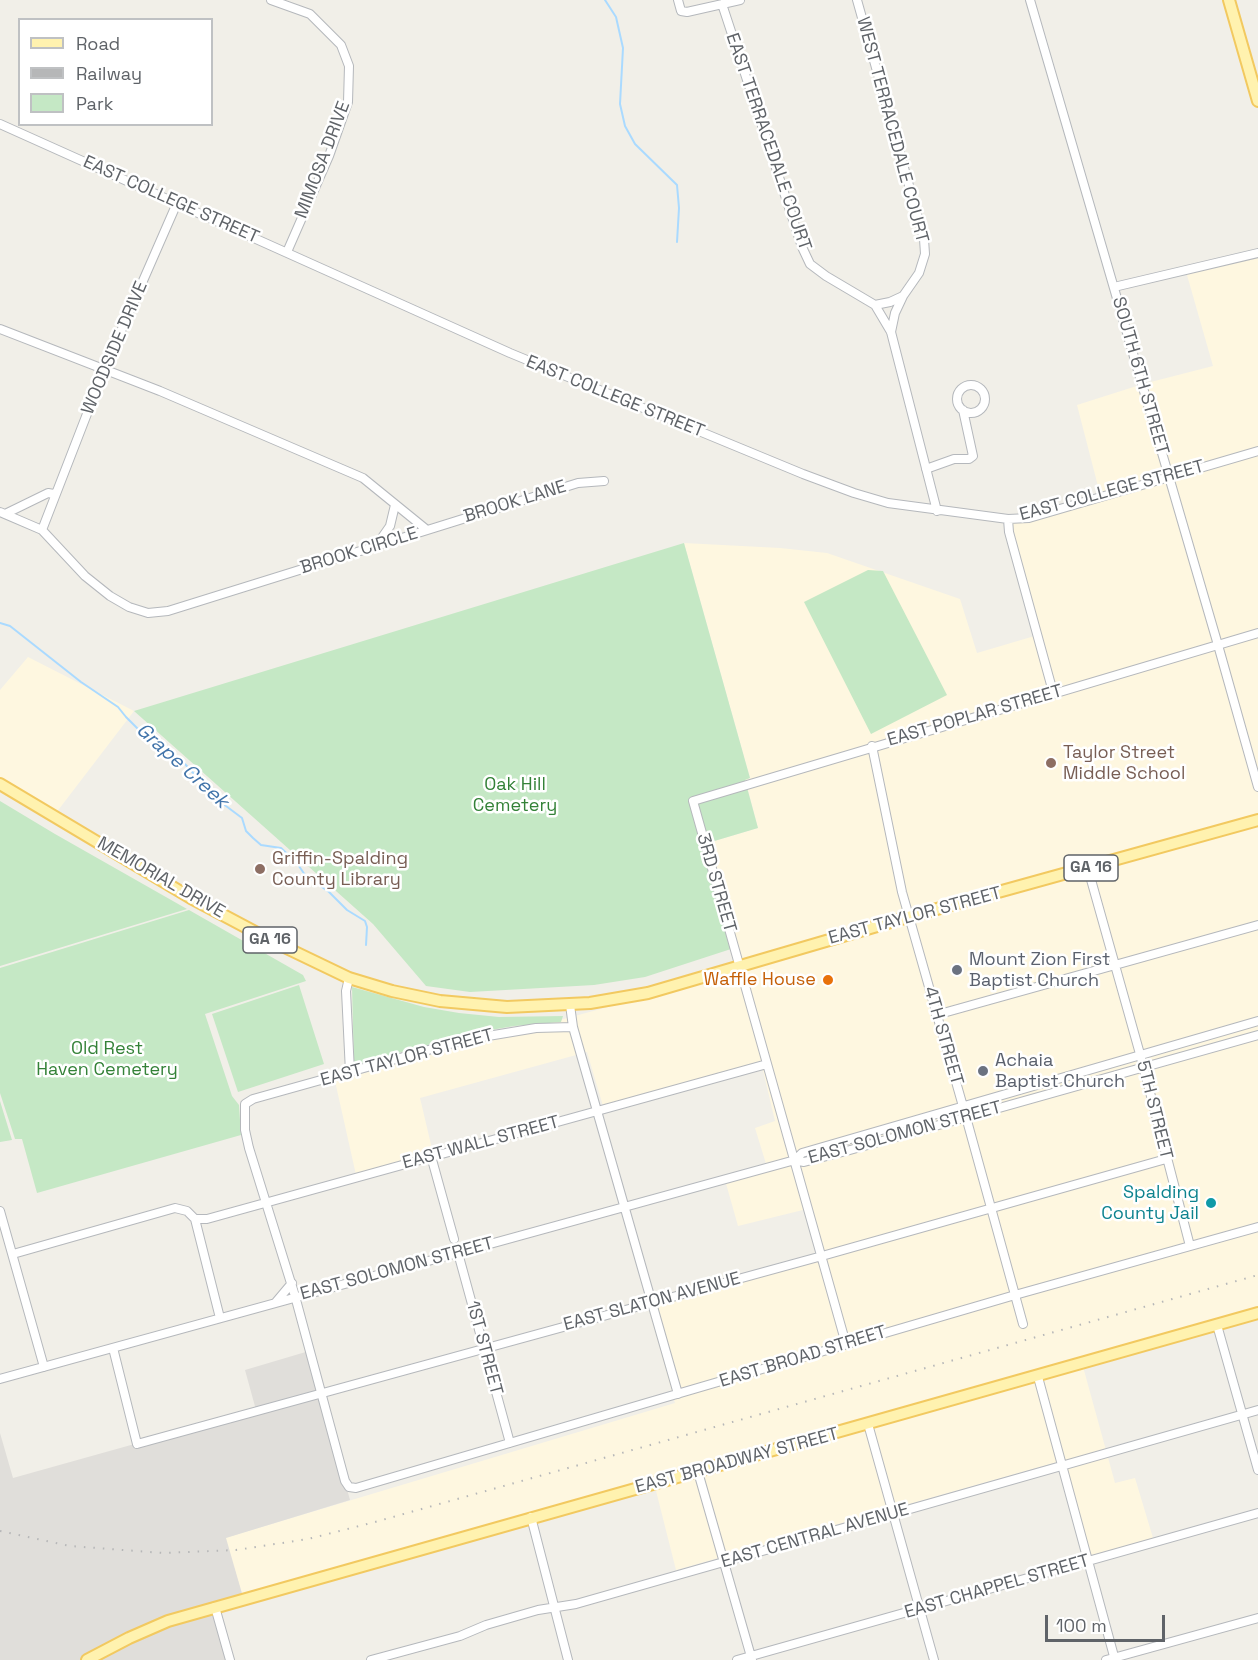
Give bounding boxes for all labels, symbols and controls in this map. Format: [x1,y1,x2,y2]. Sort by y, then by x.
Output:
street label: WEST TERRACEDALE COURT [851,15,933,245]
legend [18,18,213,126]
street label: EAST TERRACEDALE COURT [721,30,815,254]
text: Road [76,32,120,55]
text: Railway [76,62,142,85]
text: Park [76,92,113,115]
street label: MIMOSA DRIVE [291,98,355,222]
street label: EAST COLLEGE STREET [80,151,262,249]
street label: WOODSIDE DRIVE [77,278,153,418]
street label: SOUTH 6TH STREET [1107,294,1173,458]
street label: EAST COLLEGE STREET [523,351,707,443]
street label: EAST COLLEGE STREET [1017,456,1207,526]
street label: BROOK LANE [461,476,569,528]
street label: BROOK CIRCLE [298,523,420,579]
street label: EAST POPLAR STREET [885,681,1065,751]
water label: Grape Creek [131,718,233,814]
place label: Taylor Street Middle School [1063,742,1185,784]
marker: Taylor Street Middle School [1044,756,1058,770]
park label: Oak Hill Cemetery [473,774,557,816]
street label: 3RD STREET [692,831,740,935]
street label: MEMORIAL DRIVE [93,833,229,923]
place label: Griffin-Spalding County Library [272,848,408,890]
road number: GA 16 [1064,855,1118,881]
marker: Griffin-Spalding County Library [253,862,267,876]
street label: EAST TAYLOR STREET [826,883,1004,949]
road number: GA 16 [243,927,297,953]
place label: Mount Zion First Baptist Church [969,949,1110,992]
marker: Mount Zion First Baptist Church [950,963,964,977]
place label: Waffle House [704,969,816,991]
marker: Waffle House [821,973,835,987]
street label: 4TH STREET [919,984,967,1088]
street label: EAST TAYLOR STREET [318,1025,496,1091]
park label: Old Rest Haven Cemetery [36,1038,178,1080]
place label: Achaia Baptist Church [995,1050,1125,1092]
street label: 5TH STREET [1131,1058,1177,1162]
marker: Achaia Baptist Church [976,1064,990,1078]
street label: EAST SOLOMON STREET [806,1097,1004,1169]
street label: EAST WALL STREET [400,1112,562,1174]
place label: Spalding County Jail [1101,1182,1199,1224]
marker: Spalding County Jail [1204,1196,1218,1210]
street label: EAST SOLOMON STREET [298,1233,496,1305]
street label: EAST SLATON AVENUE [561,1268,743,1336]
street label: 1ST STREET [461,1299,507,1397]
street label: EAST BROAD STREET [717,1321,889,1393]
street label: EAST BROADWAY STREET [633,1423,841,1499]
street label: EAST CENTRAL AVENUE [719,1499,911,1573]
street label: EAST CHAPPEL STREET [902,1550,1092,1624]
scale bar [1048,1603,1168,1641]
text: 100 m [1056,1614,1107,1637]

